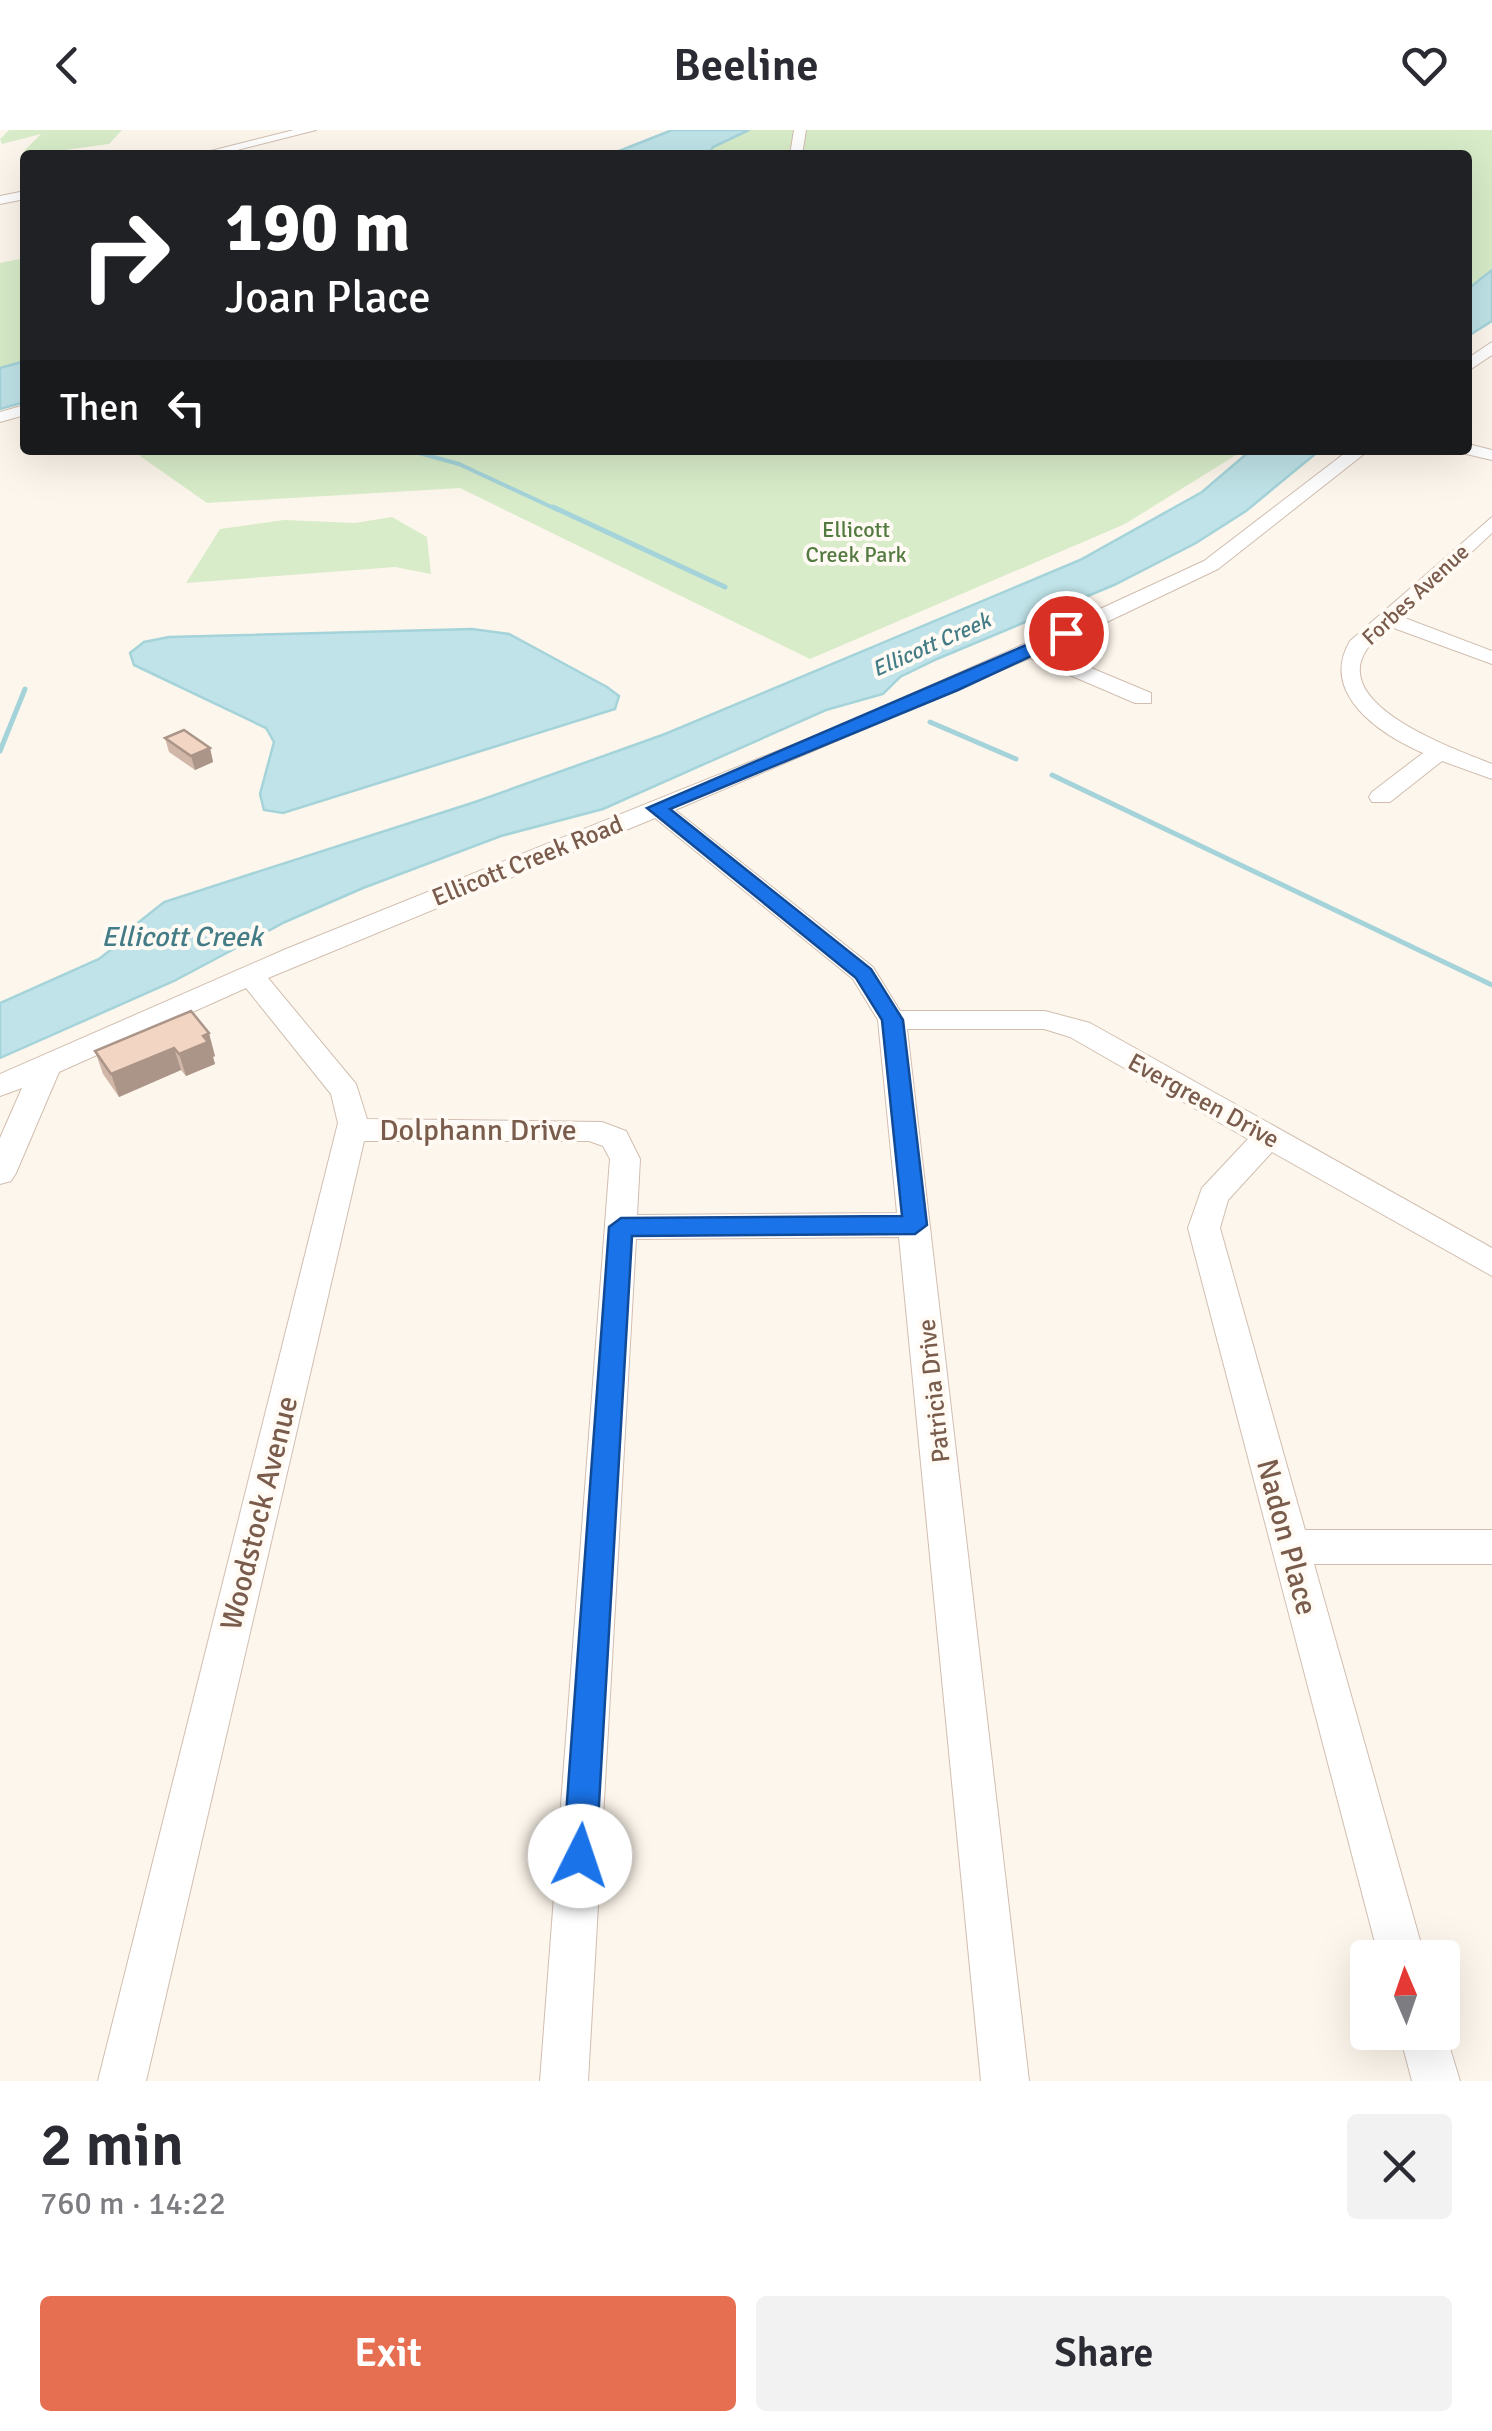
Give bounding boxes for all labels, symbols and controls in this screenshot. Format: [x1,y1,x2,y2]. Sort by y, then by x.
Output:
icon: back [40,38,95,93]
text: Beeline [673,38,819,93]
icon: heart [1397,38,1452,93]
text: 190 m [225,184,410,270]
icon: right [60,190,190,320]
text: Joan Place [225,270,431,325]
icon: left [159,380,214,435]
text: Then [60,384,139,431]
park label: Ellicott Creek Park [805,516,907,568]
street label: Forbes Avenue [1356,538,1474,651]
pin [1024,591,1109,676]
water label: Ellicott Creek [868,606,996,683]
icon: arrive [1039,606,1094,661]
street label: Ellicott Creek Road [427,808,627,913]
water label: Ellicott Creek [101,920,266,954]
street label: Evergreen Drive [1123,1046,1285,1155]
street label: Dolphann Drive [379,1112,577,1149]
street label: Patricia Drive [911,1318,956,1464]
street label: Woodstock Avenue [213,1392,306,1634]
street label: Nadon Place [1248,1455,1325,1619]
position arrow [528,1804,632,1908]
north arrow [1350,1940,1460,2050]
map controls [1350,1940,1460,2050]
text: 2 min [40,2109,184,2183]
button: close [1347,2114,1452,2219]
text: 760 m · 14:22 [40,2184,226,2223]
button: Exit [40,2296,736,2411]
button: Share [756,2296,1452,2411]

